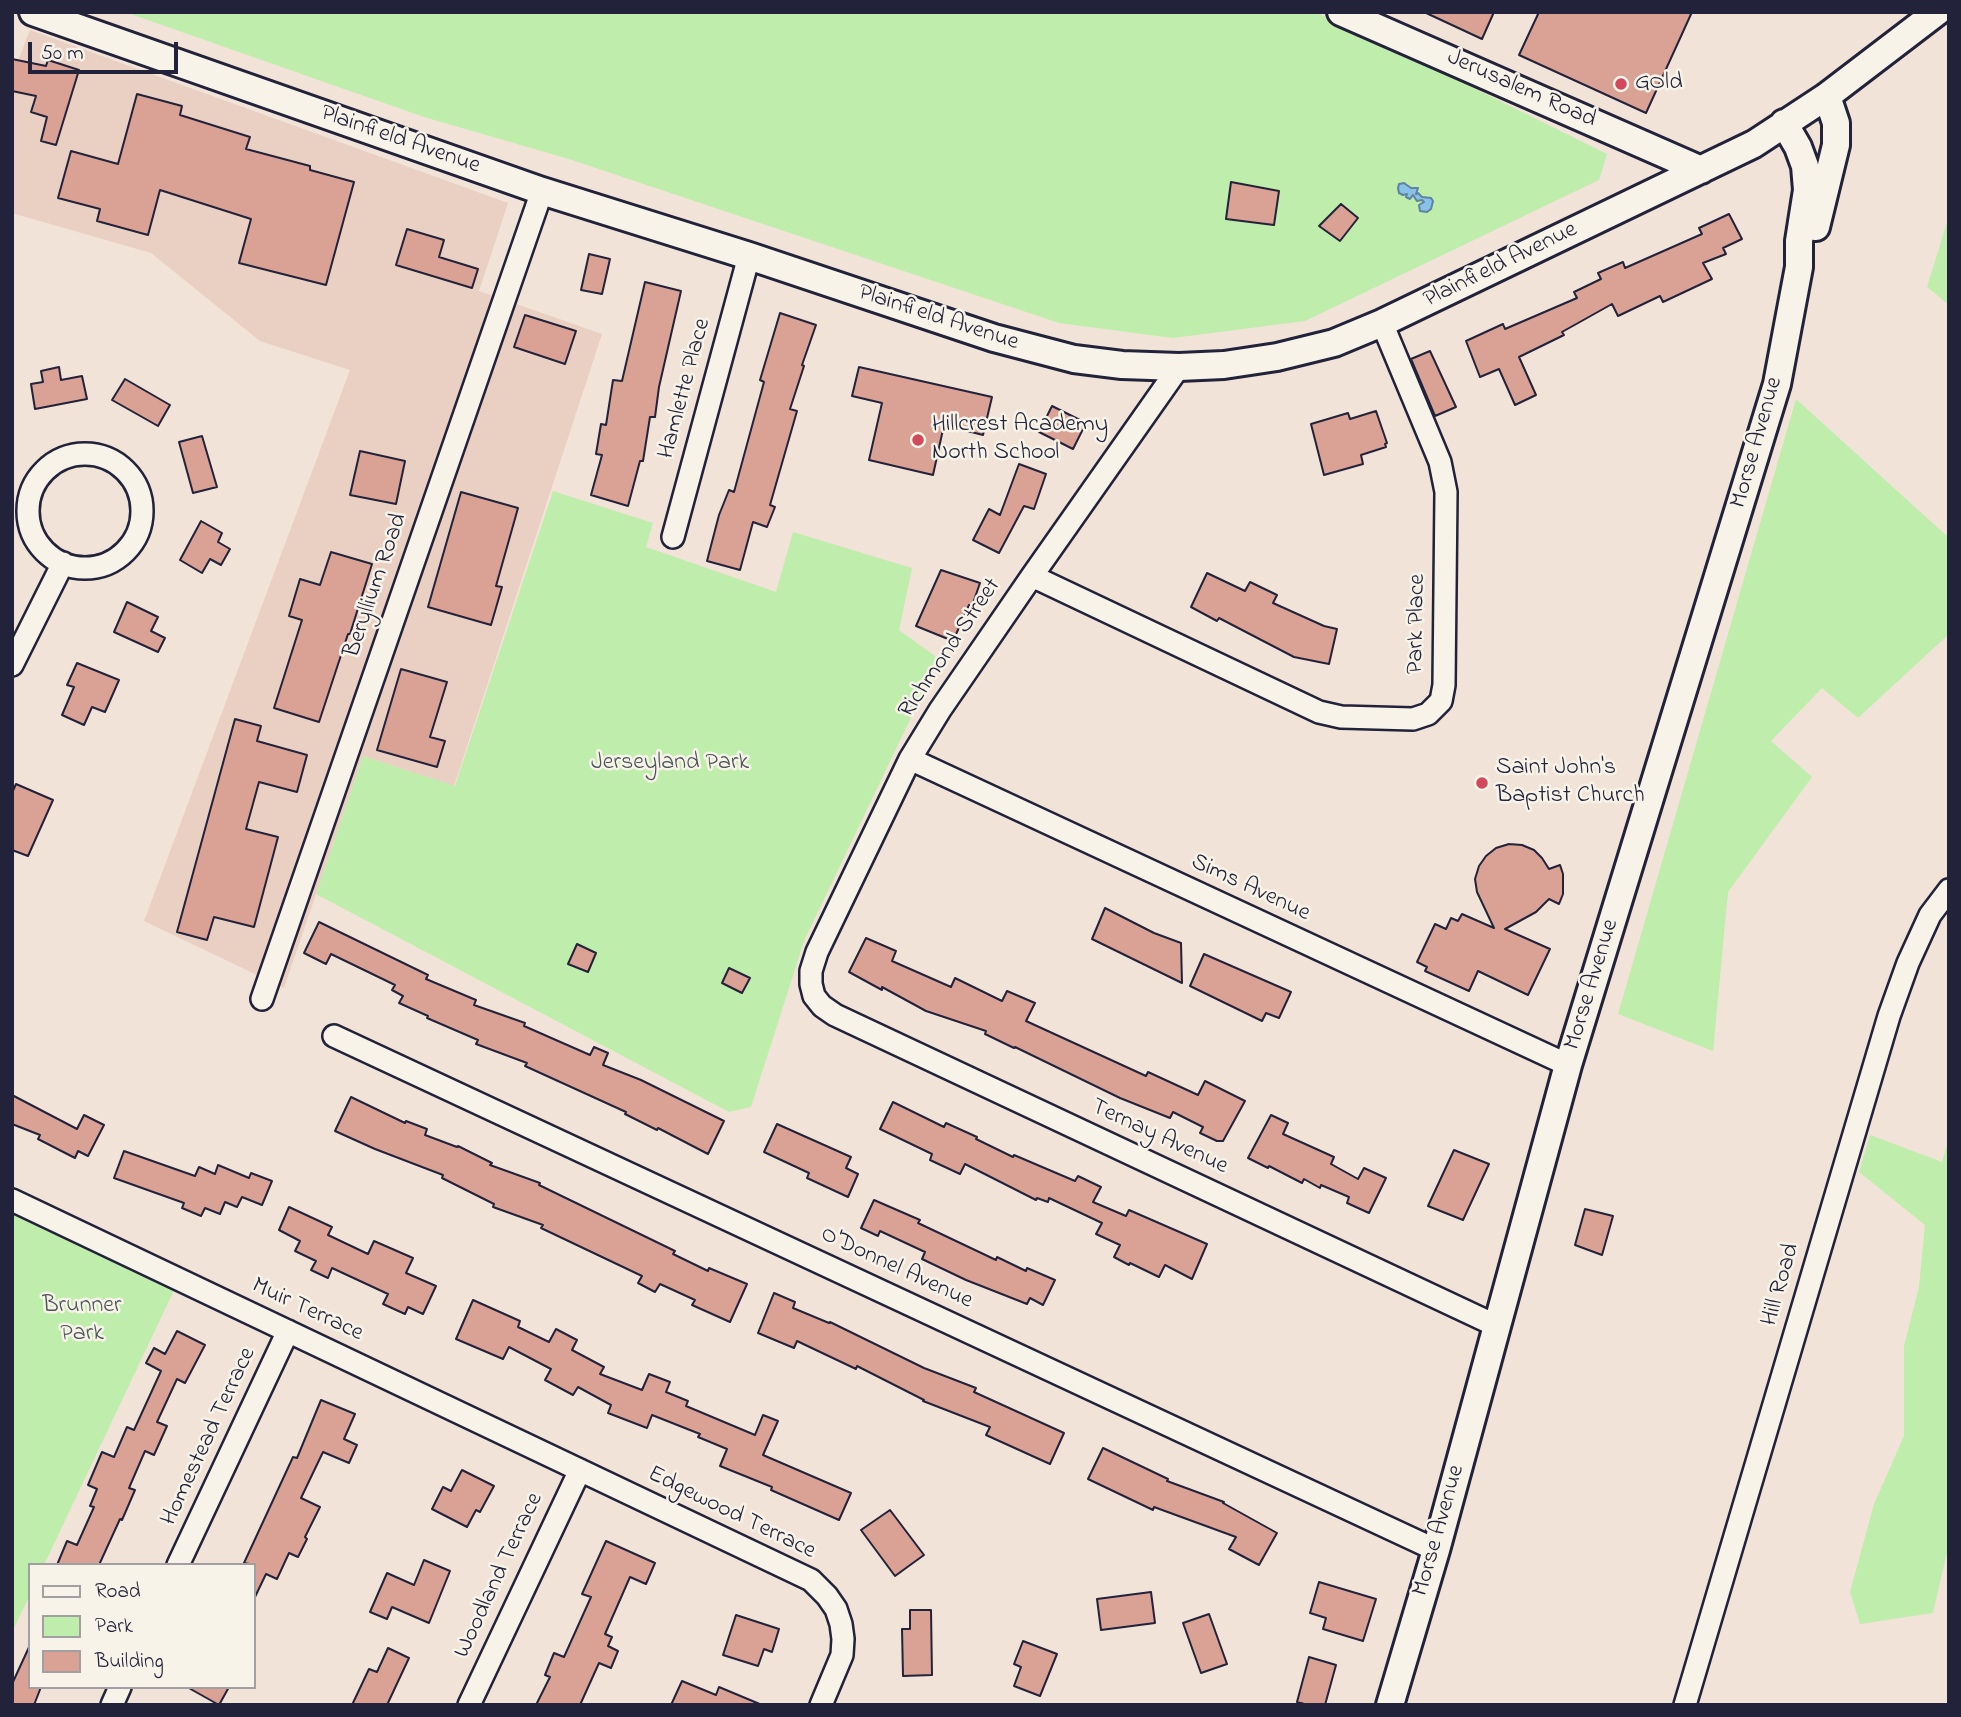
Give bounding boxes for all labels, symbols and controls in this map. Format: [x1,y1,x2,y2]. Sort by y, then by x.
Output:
scale bar [32,28,182,72]
text: 50 m [41,39,84,69]
street label: Jerusalem Road [1442,44,1600,136]
place label: GOld [1635,70,1683,98]
marker: GOld [1613,76,1629,92]
street label: Plainfield Avenue [316,100,484,182]
street label: Plainfield Avenue [1420,216,1582,316]
street label: Plainfield Avenue [854,279,1022,359]
street label: Hamlette Place [653,316,719,462]
street label: Morse Avenue [1726,374,1790,512]
place label: Hillcrest Academy North School [932,412,1108,468]
marker: Hillcrest Academy North School [910,432,926,448]
street label: Beryllium Road [339,510,415,662]
street label: Richmond Street [894,574,1008,724]
street label: Park Place [1403,574,1433,674]
park label: Jerseyland Park [591,750,749,778]
place label: Saint John's Baptist Church [1496,755,1645,811]
marker: Saint John's Baptist Church [1474,775,1490,791]
street label: Sims Avenue [1186,849,1314,929]
street label: Morse Avenue [1559,916,1627,1054]
street label: Ternay Avenue [1086,1094,1232,1182]
street label: O'Donnel Avenue [815,1221,977,1317]
street label: Hill Road [1757,1240,1807,1330]
street label: Muir Terrace [247,1273,367,1349]
park label: Brunner Park [42,1293,122,1349]
street label: Homestead Terrace [156,1343,264,1531]
street label: Edgewood Terrace [642,1461,820,1567]
street label: Morse Avenue [1408,1462,1472,1600]
street label: Woodland Terrace [449,1489,551,1663]
legend [28,1563,256,1689]
text: Road [95,1577,141,1607]
text: Park [95,1612,133,1642]
text: Building [95,1647,164,1677]

